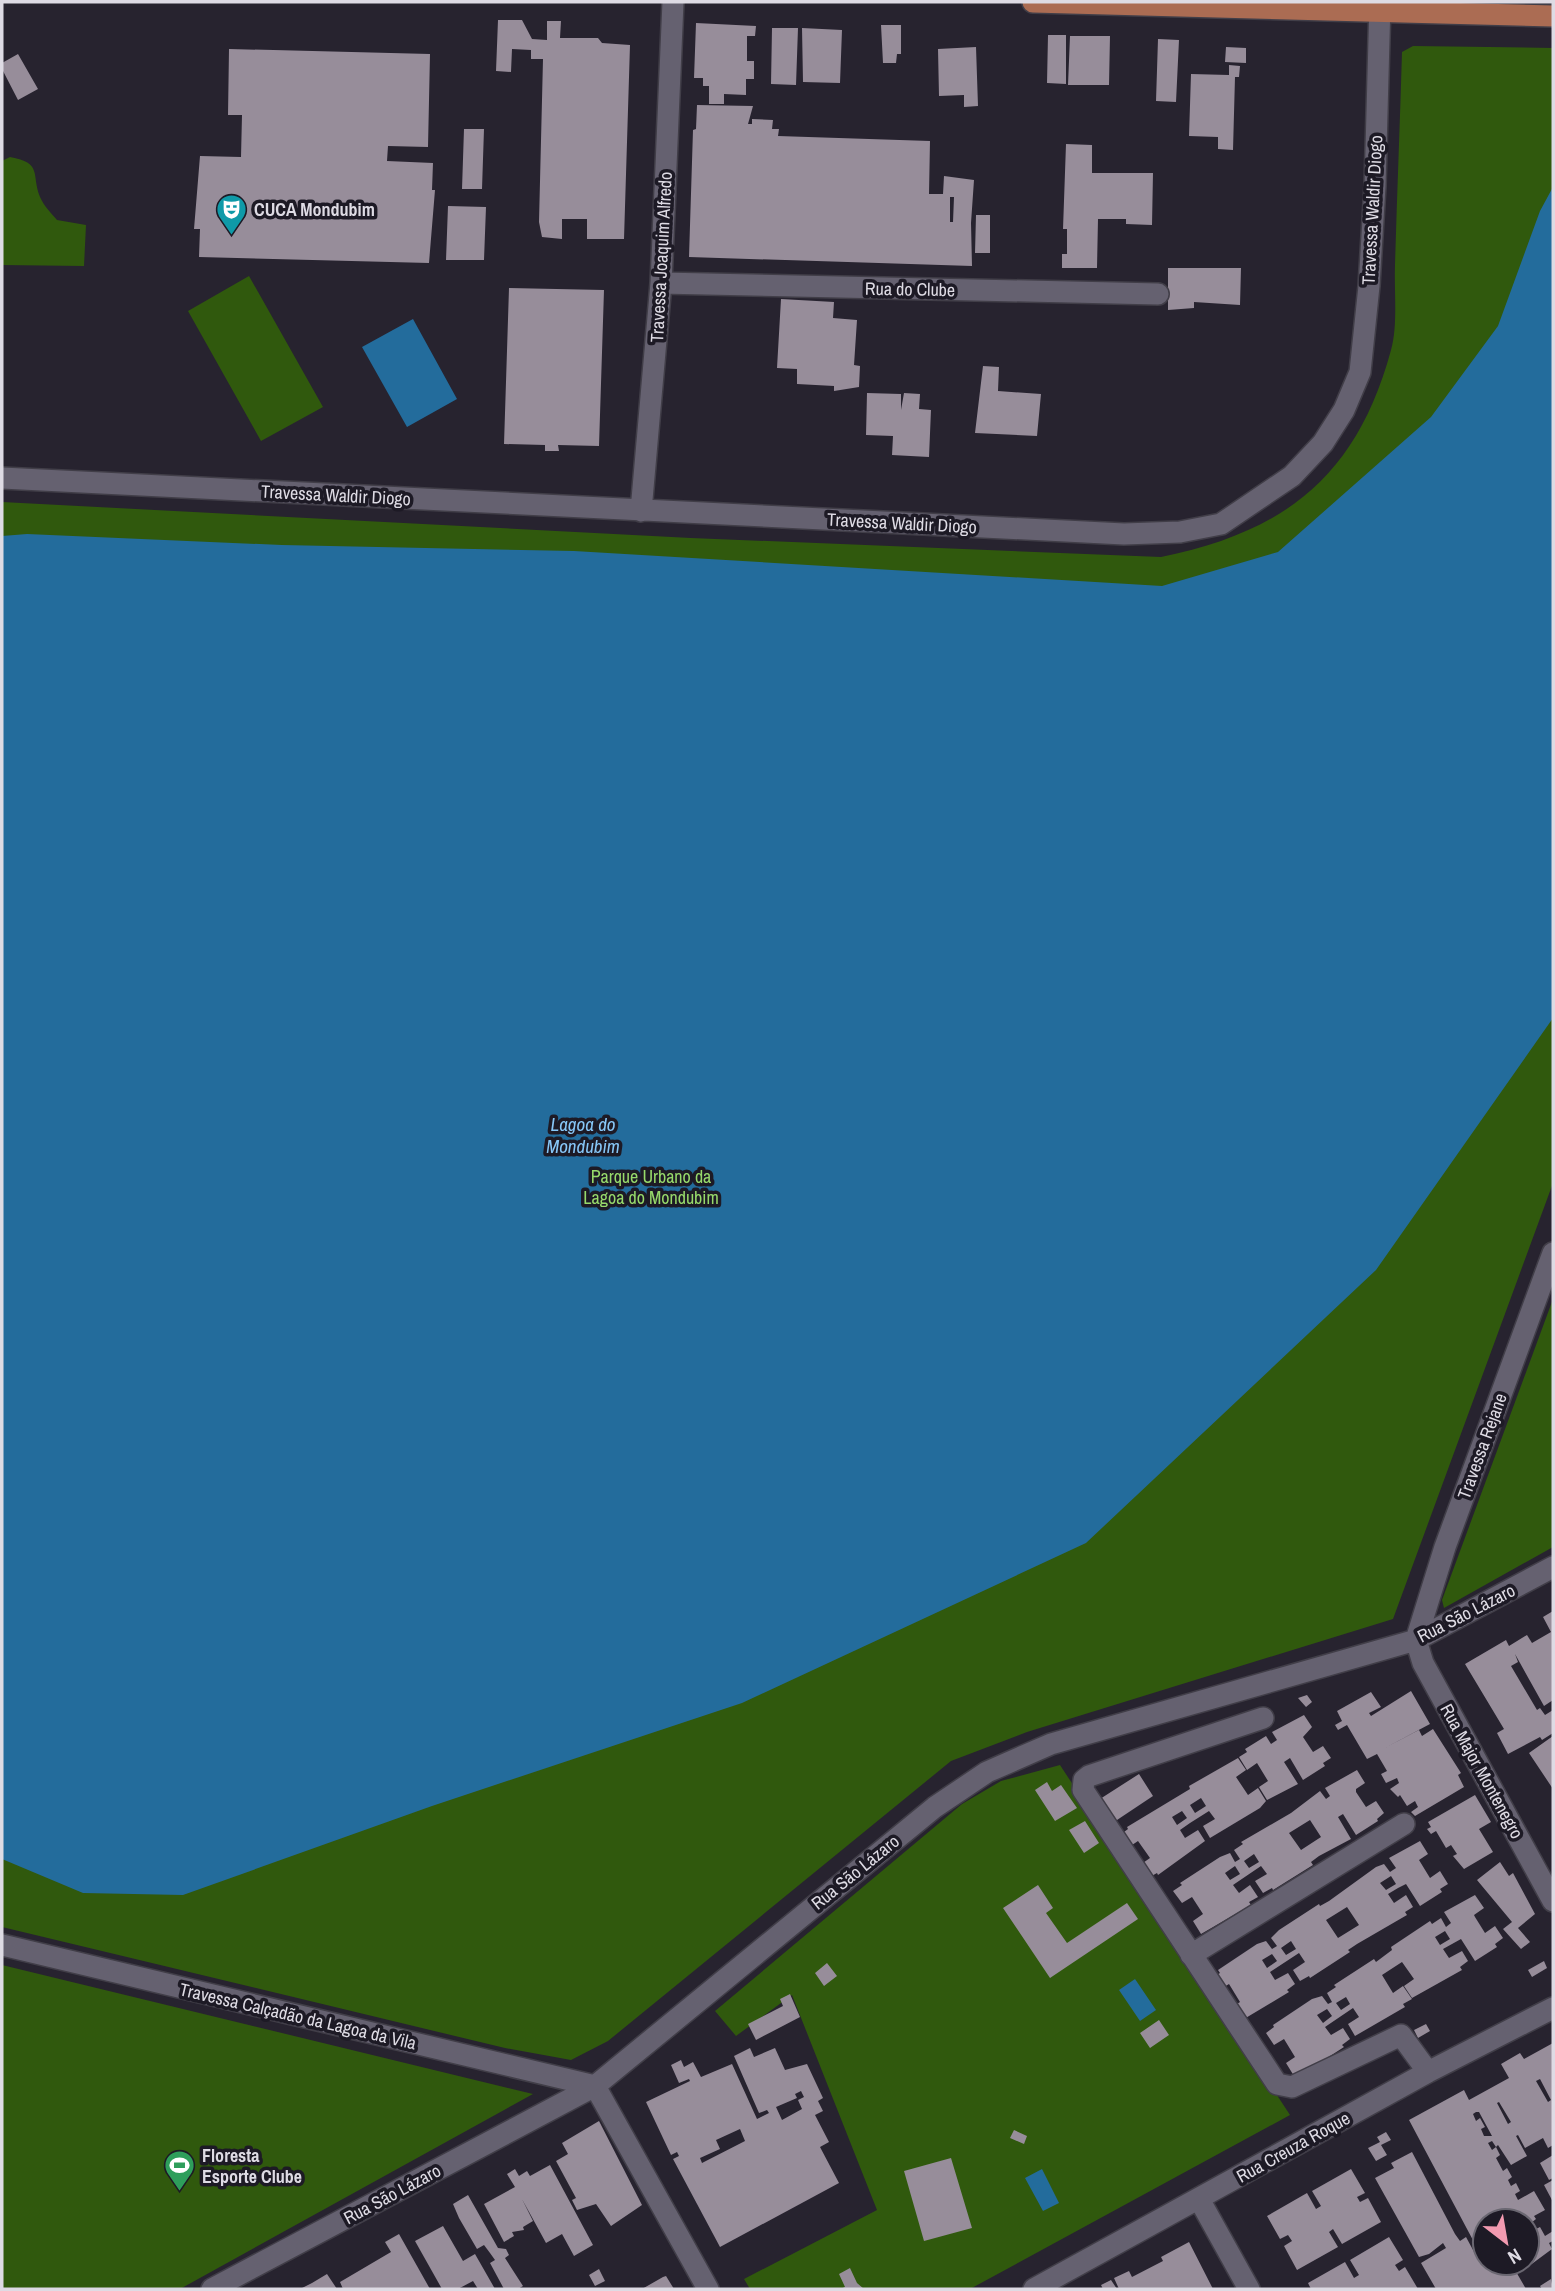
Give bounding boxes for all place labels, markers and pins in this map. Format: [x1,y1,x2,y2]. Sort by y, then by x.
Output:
theatre icon: CUCA Mondubim [214,192,248,236]
place label: CUCA Mondubim [254,197,375,222]
place label: Floresta Esporte Clube [202,2143,302,2189]
sports icon: Floresta Esporte Clube [162,2148,196,2192]

